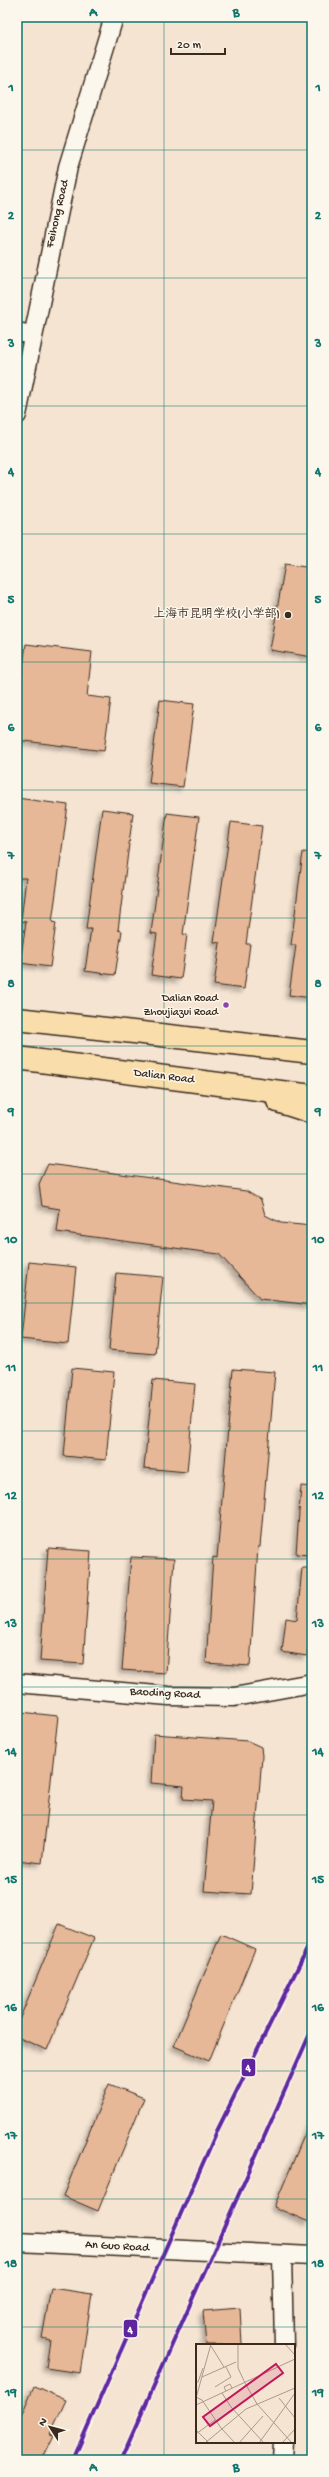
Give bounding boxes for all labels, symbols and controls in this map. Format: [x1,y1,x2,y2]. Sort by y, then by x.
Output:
text: A [88,6,98,21]
text: B [232,6,241,21]
scale bar [171,30,225,56]
text: 20 m [177,39,202,53]
text: 1 [7,81,14,96]
text: 1 [314,81,321,96]
street label: Feihong Road [43,178,73,250]
text: 2 [8,209,15,224]
text: 2 [315,209,322,224]
text: 3 [7,337,15,352]
text: 3 [314,337,322,352]
text: 4 [7,465,15,480]
text: 4 [314,465,322,480]
text: 5 [8,593,15,608]
text: 5 [315,593,322,608]
place label: 上海市昆明学校(小学部) [153,607,280,622]
marker: 上海市昆明学校(小学部) [283,610,293,620]
text: 6 [8,721,15,736]
text: 6 [315,721,322,736]
text: 7 [7,849,16,864]
text: 7 [314,849,323,864]
text: 8 [7,977,15,992]
text: 8 [314,977,322,992]
place label: Dalian Road Zhoujiazui Road [143,993,220,1019]
marker: Dalian Road Zhoujiazui Road [221,1000,231,1010]
street label: Dalian Road [132,1066,196,1088]
text: 9 [7,1105,15,1120]
text: 9 [314,1105,322,1120]
text: 10 [4,1233,18,1248]
text: 10 [311,1233,325,1248]
text: 11 [5,1361,16,1376]
text: 11 [312,1361,323,1376]
text: 12 [4,1489,17,1504]
text: 12 [311,1489,324,1504]
text: 13 [4,1617,17,1632]
text: 13 [311,1617,324,1632]
street label: Baoding Road [129,1685,201,1703]
text: 14 [4,1745,18,1760]
text: 14 [311,1745,325,1760]
text: 15 [4,1873,17,1888]
text: 15 [311,1873,324,1888]
text: 16 [4,2001,17,2016]
text: 16 [311,2001,324,2016]
line badge: 4 [241,2058,256,2077]
text: 4 [244,2063,251,2075]
text: 17 [4,2129,18,2144]
text: 17 [311,2129,325,2144]
street label: An Guo Road [85,2238,150,2256]
text: 18 [4,2257,17,2272]
text: 18 [311,2257,324,2272]
line badge: 4 [123,2319,138,2338]
text: 4 [126,2325,133,2337]
inset map [196,2344,295,2443]
text: 19 [4,2386,17,2401]
text: 19 [311,2386,324,2401]
north arrow [30,2407,70,2447]
text: N [37,2416,50,2429]
text: A [88,2461,98,2476]
text: B [232,2461,241,2476]

